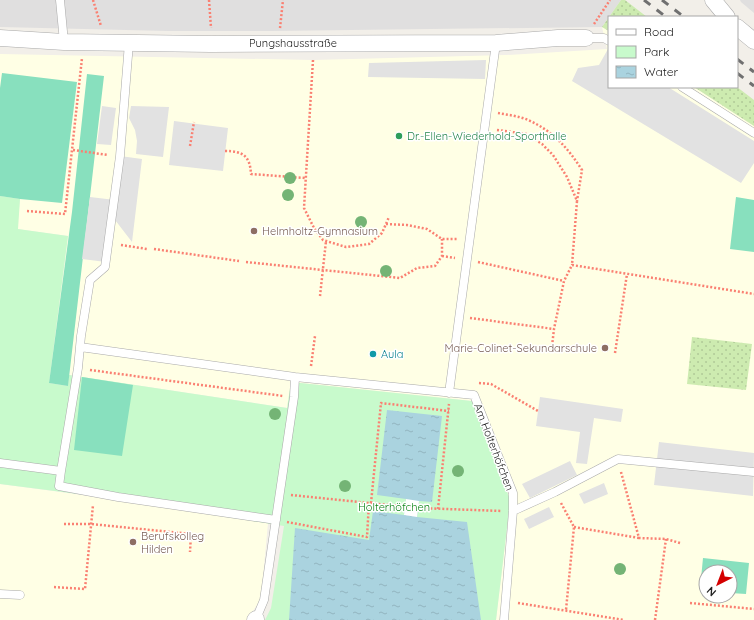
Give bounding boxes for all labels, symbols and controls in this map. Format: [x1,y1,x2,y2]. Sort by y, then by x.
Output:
legend [608,16,738,88]
text: Road [644,24,674,39]
street label: Pungshausstraße [249,36,337,50]
text: Park [644,44,669,59]
text: Water [644,64,679,79]
place label: Dr.-Ellen-Wiederhold-Sporthalle [407,129,566,143]
marker: Dr.-Ellen-Wiederhold-Sporthalle [394,131,404,141]
place label: Helmholtz-Gymnasium [262,224,378,238]
marker: Helmholtz-Gymnasium [249,226,259,236]
place label: Marie-Colinet-Sekundarschule [444,341,597,355]
marker: Marie-Colinet-Sekundarschule [600,343,610,353]
place label: Aula [381,347,403,361]
marker: Aula [368,349,378,359]
street label: Am Holterhöfchen [471,401,517,493]
park label: Holterhöfchen [358,500,430,514]
place label: Berufskolleg Hilden [141,529,204,556]
marker: Berufskolleg Hilden [128,537,138,547]
north arrow [698,564,738,604]
text: N [704,584,719,599]

